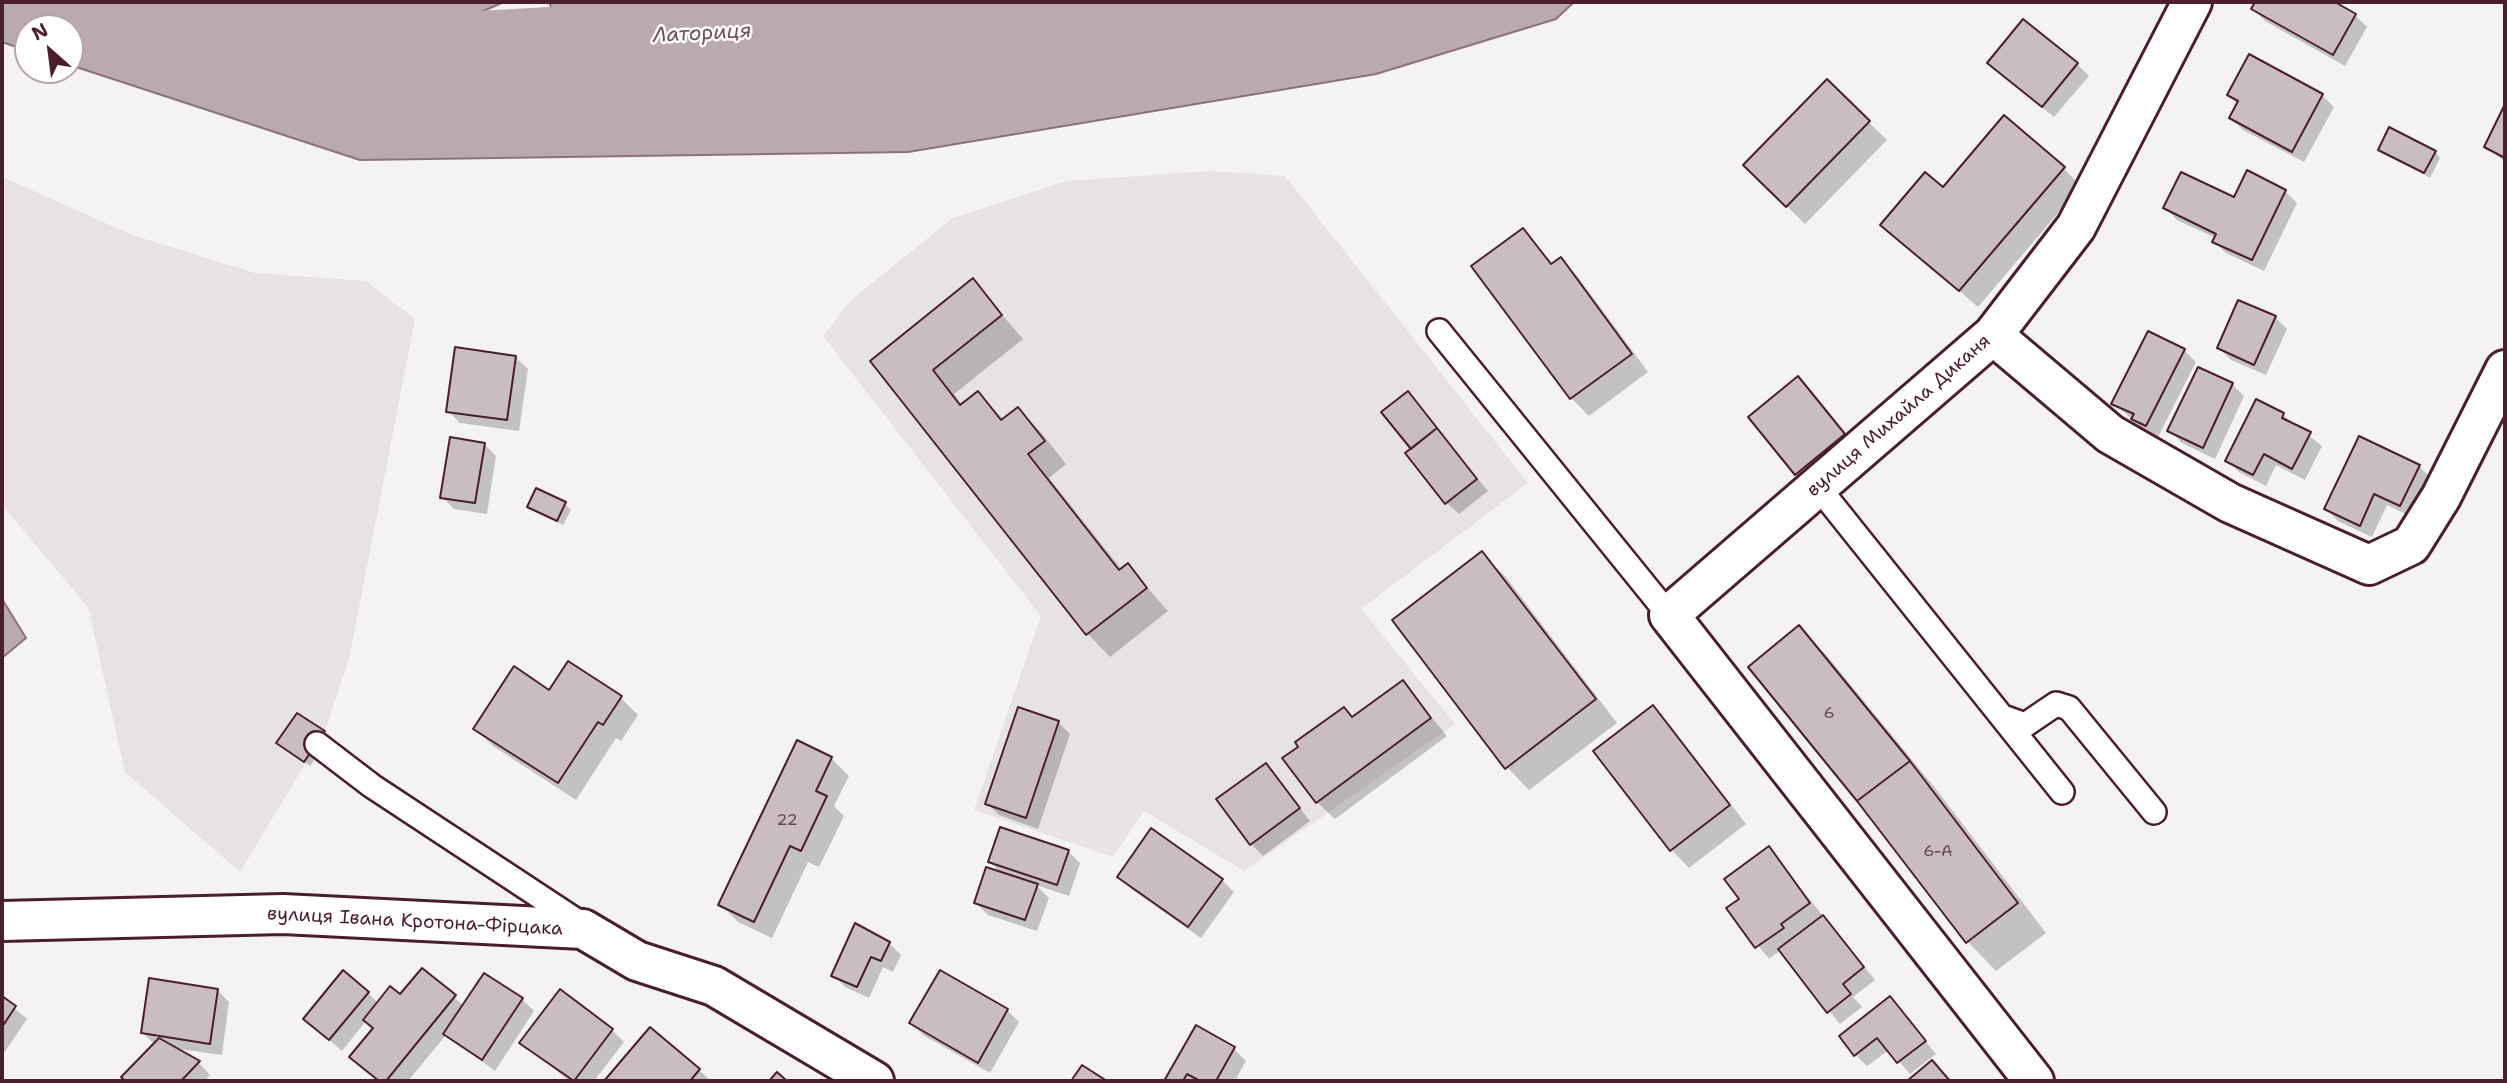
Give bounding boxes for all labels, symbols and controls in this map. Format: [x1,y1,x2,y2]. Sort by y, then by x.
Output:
north arrow [14,14,84,84]
text: N [27,17,52,46]
water label: Латориця [652,19,752,49]
street label: вулиця Михайла Диканя [1802,330,1996,502]
house number: 6 [1823,704,1835,724]
house number: 22 [776,811,798,831]
house number: 6-А [1923,842,1953,862]
street label: вулиця Івана Кротона-Фірцака [267,903,563,941]

